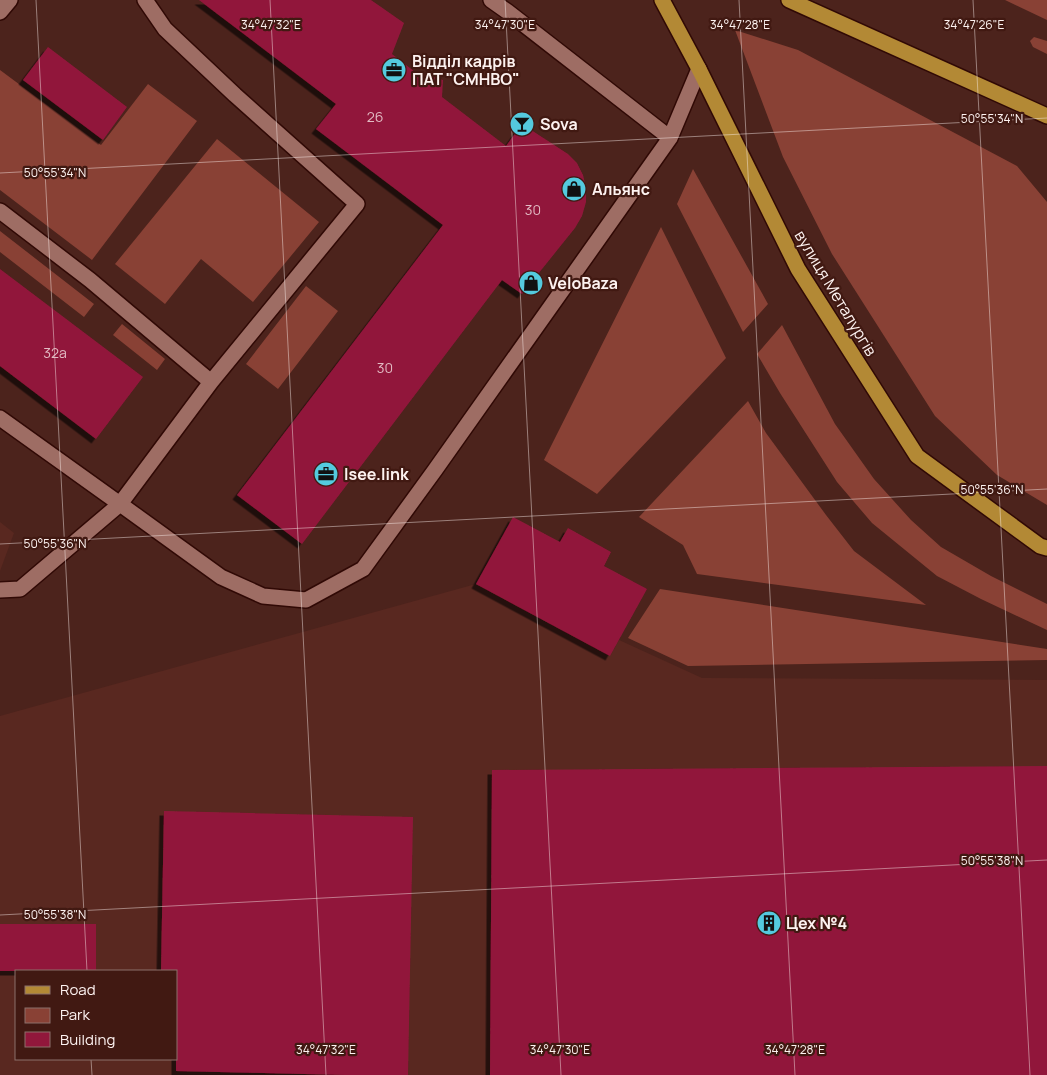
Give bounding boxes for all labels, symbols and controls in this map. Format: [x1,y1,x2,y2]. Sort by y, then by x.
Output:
text: 34°47'32"E [241,16,301,33]
text: 34°47'30"E [475,16,535,33]
text: 34°47'28"E [710,16,770,33]
text: 34°47'26"E [944,16,1004,33]
place label: Відділ кадрів ПАТ "СМНВО" [412,50,520,90]
office icon: Відділ кадрів ПАТ "СМНВО" [381,57,407,83]
house number: 26 [367,107,383,126]
text: 50°55'34"N [961,110,1023,127]
bar icon: Sova [509,111,535,137]
place label: Sova [540,113,578,135]
text: 50°55'34"N [24,164,86,181]
shop icon: Альянс [561,176,587,202]
place label: Альянс [592,178,650,200]
house number: 30 [525,200,541,219]
street label: вулиця Металургів [790,226,883,360]
shop icon: VeloBaza [518,270,544,296]
place label: VeloBaza [548,272,618,294]
house number: 32а [43,343,67,362]
house number: 30 [377,358,393,377]
office icon: Isee.link [313,461,339,487]
place label: Isee.link [344,463,409,485]
text: 50°55'36"N [960,481,1024,498]
text: 50°55'36"N [23,535,87,552]
text: 50°55'38"N [961,852,1023,869]
text: 50°55'38"N [24,906,86,923]
building icon: Цех №4 [756,910,782,936]
place label: Цех №4 [786,912,847,934]
legend [15,970,178,1060]
text: Road [60,979,96,1000]
text: Park [60,1004,90,1025]
text: Building [60,1029,115,1050]
text: 34°47'32"E [296,1041,356,1058]
text: 34°47'30"E [530,1041,590,1058]
text: 34°47'28"E [765,1041,825,1058]

